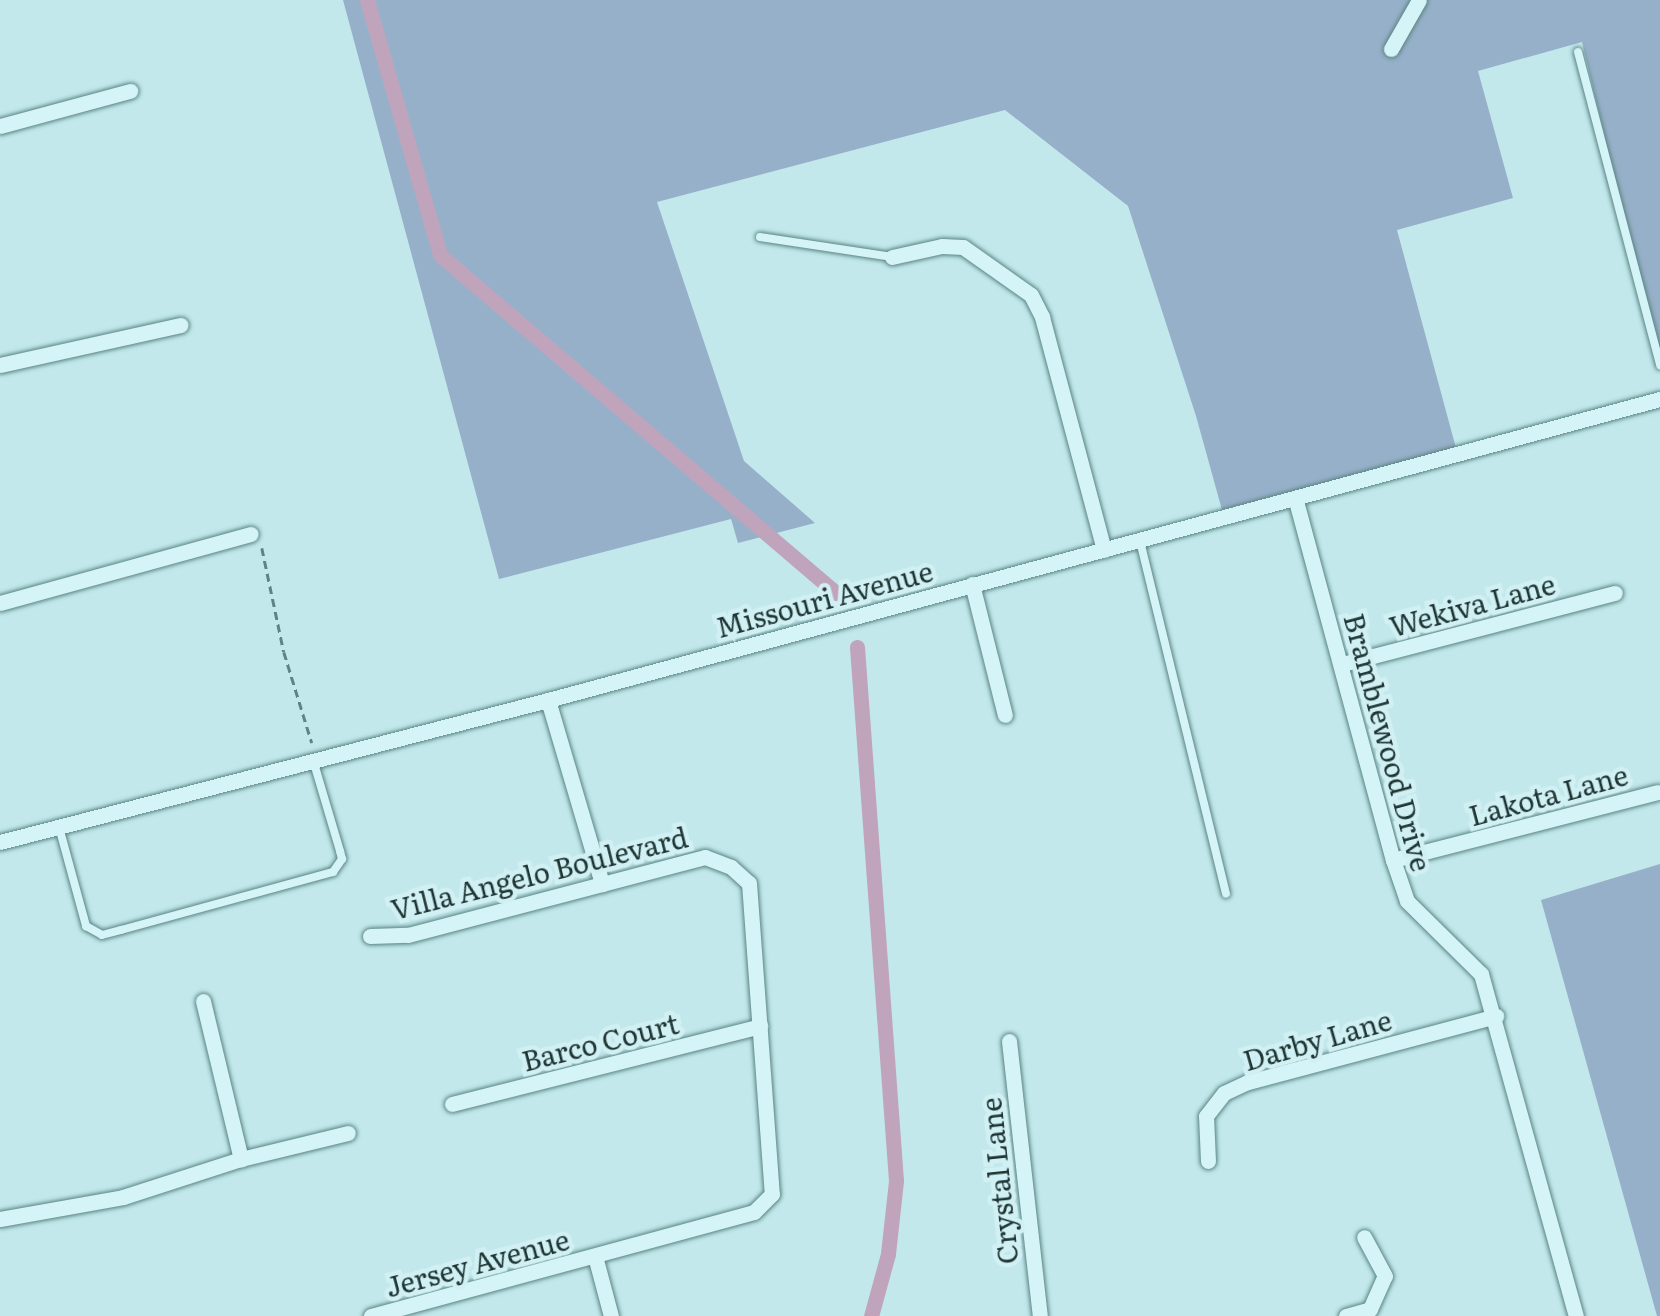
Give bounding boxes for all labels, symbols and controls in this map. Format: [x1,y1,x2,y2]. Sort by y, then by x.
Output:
street label: Missouri Avenue [712,553,936,643]
street label: Wekiva Lane [1385,566,1559,642]
street label: Bramblewood Drive [1338,609,1440,875]
street label: Lakota Lane [1465,757,1631,831]
street label: Villa Angelo Boulevard [387,819,691,925]
street label: Darby Lane [1239,1002,1395,1076]
street label: Barco Court [518,1005,682,1077]
street label: Crystal Lane [973,1096,1023,1266]
street label: Jersey Avenue [381,1221,573,1303]

